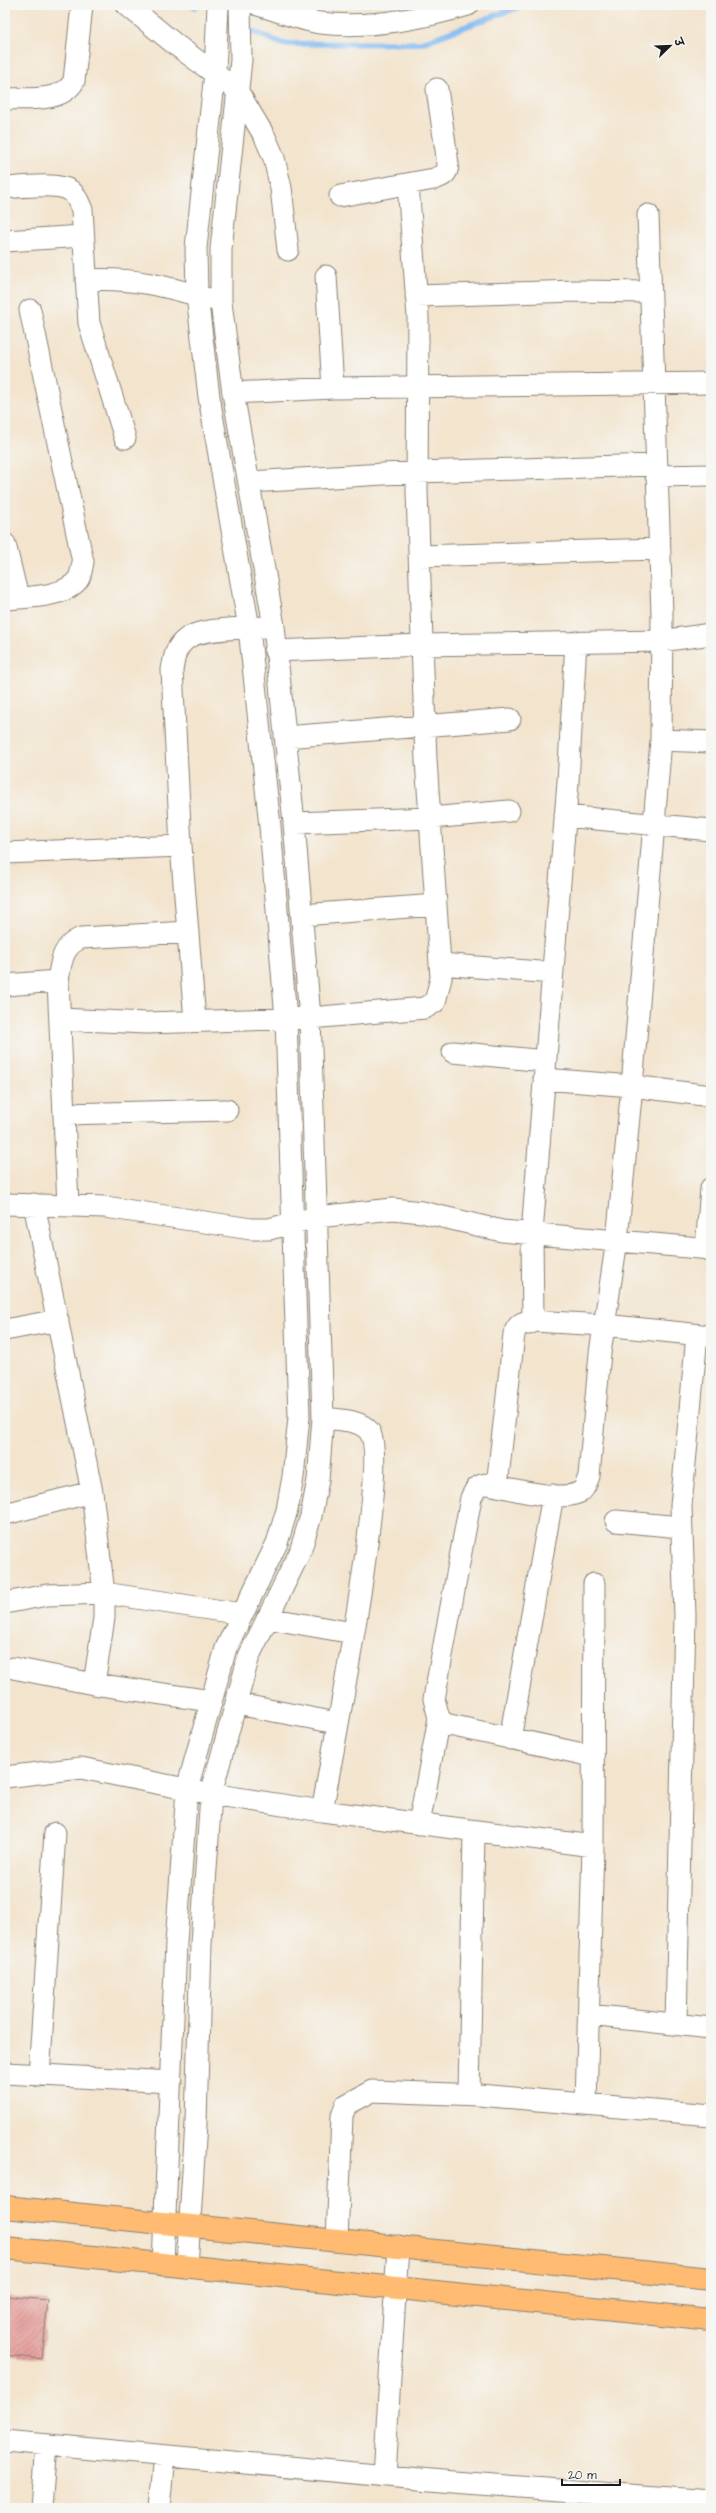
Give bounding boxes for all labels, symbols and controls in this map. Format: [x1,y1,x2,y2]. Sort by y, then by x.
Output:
north arrow [650,26,690,66]
text: उ [670,35,688,50]
scale bar [562,2461,620,2487]
text: 20 m [568,2467,597,2484]

